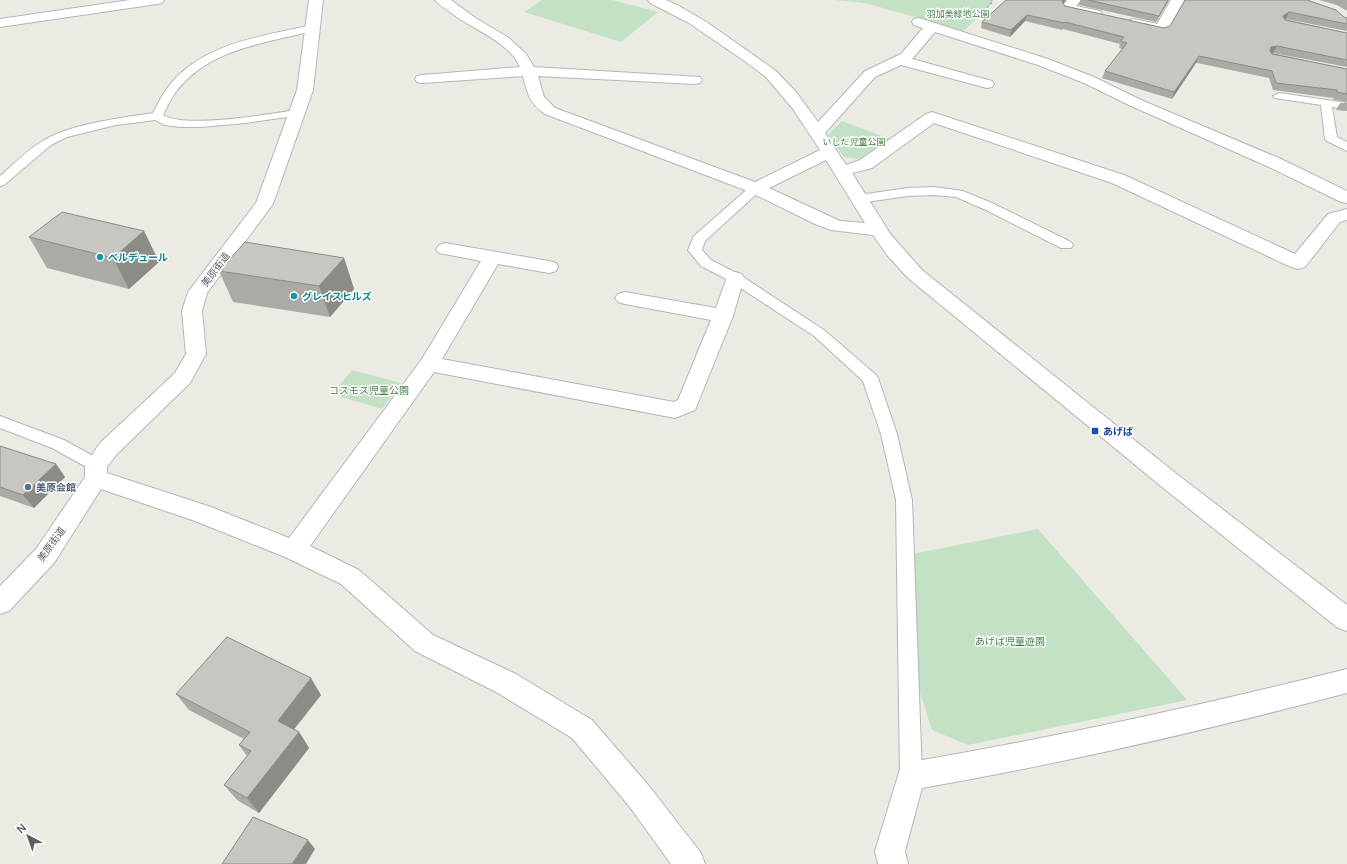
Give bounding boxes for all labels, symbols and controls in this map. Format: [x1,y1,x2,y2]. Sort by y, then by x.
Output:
park label: 羽加美緑地公園 [926,7,990,20]
park label: いしだ児童公園 [822,135,886,148]
street label: 美原街道 [197,249,233,289]
place label: ベルデュール [108,250,168,264]
marker: ベルデュール [95,252,105,262]
place label: グレイスヒルズ [302,289,372,303]
marker: グレイスヒルズ [289,291,299,301]
park label: コスモス児童公園 [329,383,409,397]
place label: あげば [1103,424,1133,438]
marker: あげば [1090,426,1100,436]
place label: 美原会館 [36,480,76,494]
marker: 美原会館 [23,482,33,492]
street label: 美原街道 [34,524,68,564]
park label: あげば児童遊園 [975,634,1045,648]
north arrow [8,816,48,856]
text: N [13,820,29,836]

